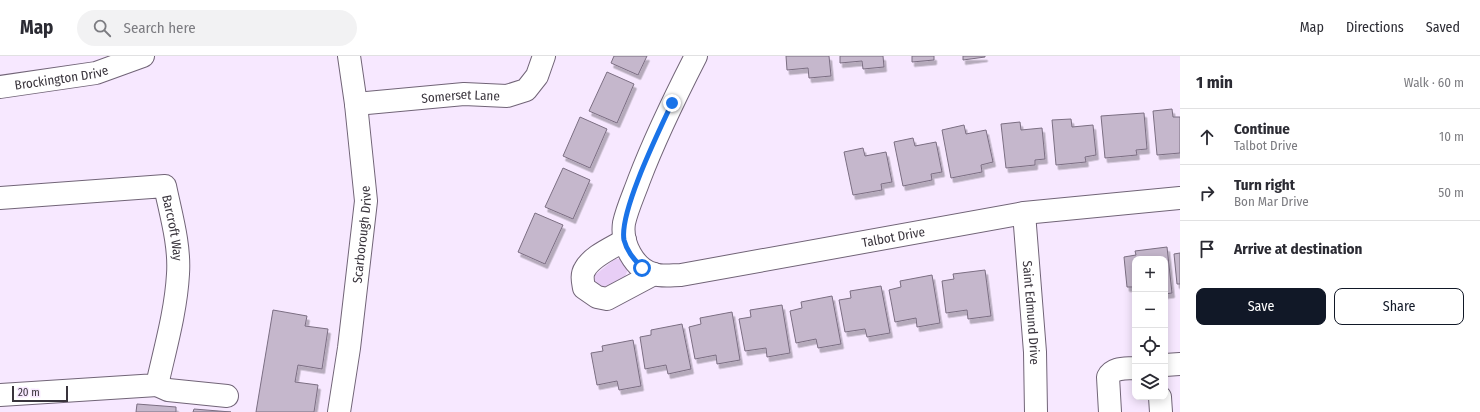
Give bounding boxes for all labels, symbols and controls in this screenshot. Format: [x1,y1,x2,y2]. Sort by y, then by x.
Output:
search box [77,10,357,46]
text: Map [20,16,53,39]
icon: search [91,17,113,39]
text: Search here [123,19,196,37]
text: Map [1300,19,1324,36]
text: Directions [1346,19,1404,36]
text: Saved [1426,19,1460,36]
street label: Brockington Drive [14,62,110,93]
text: 1 min [1196,72,1233,93]
text: Walk · 60 m [1404,75,1464,90]
street label: Somerset Lane [421,87,500,106]
route end [663,94,681,112]
text: Continue [1234,120,1290,138]
icon: ahead [1196,126,1218,148]
text: 10 m [1439,129,1464,144]
text: Talbot Drive [1234,138,1298,153]
text: Turn right [1234,176,1295,194]
icon: right [1196,182,1218,204]
street label: Scarborough Drive [350,185,374,284]
text: 50 m [1438,185,1464,200]
street label: Barcroft Way [159,193,185,261]
text: Bon Mar Drive [1234,194,1309,209]
street label: Talbot Drive [861,224,926,250]
icon: arrive [1196,238,1218,260]
text: Arrive at destination [1234,240,1362,258]
map controls [1132,256,1168,400]
button: + [1132,256,1168,292]
route start [633,259,651,277]
street label: Saint Edmund Drive [1020,260,1042,365]
button: Save [1196,288,1326,325]
button: Share [1334,288,1464,325]
button: − [1132,292,1168,328]
button: locate [1132,328,1168,364]
button: layers [1132,364,1168,400]
scale bar [12,384,68,403]
text: 20 m [18,386,40,399]

